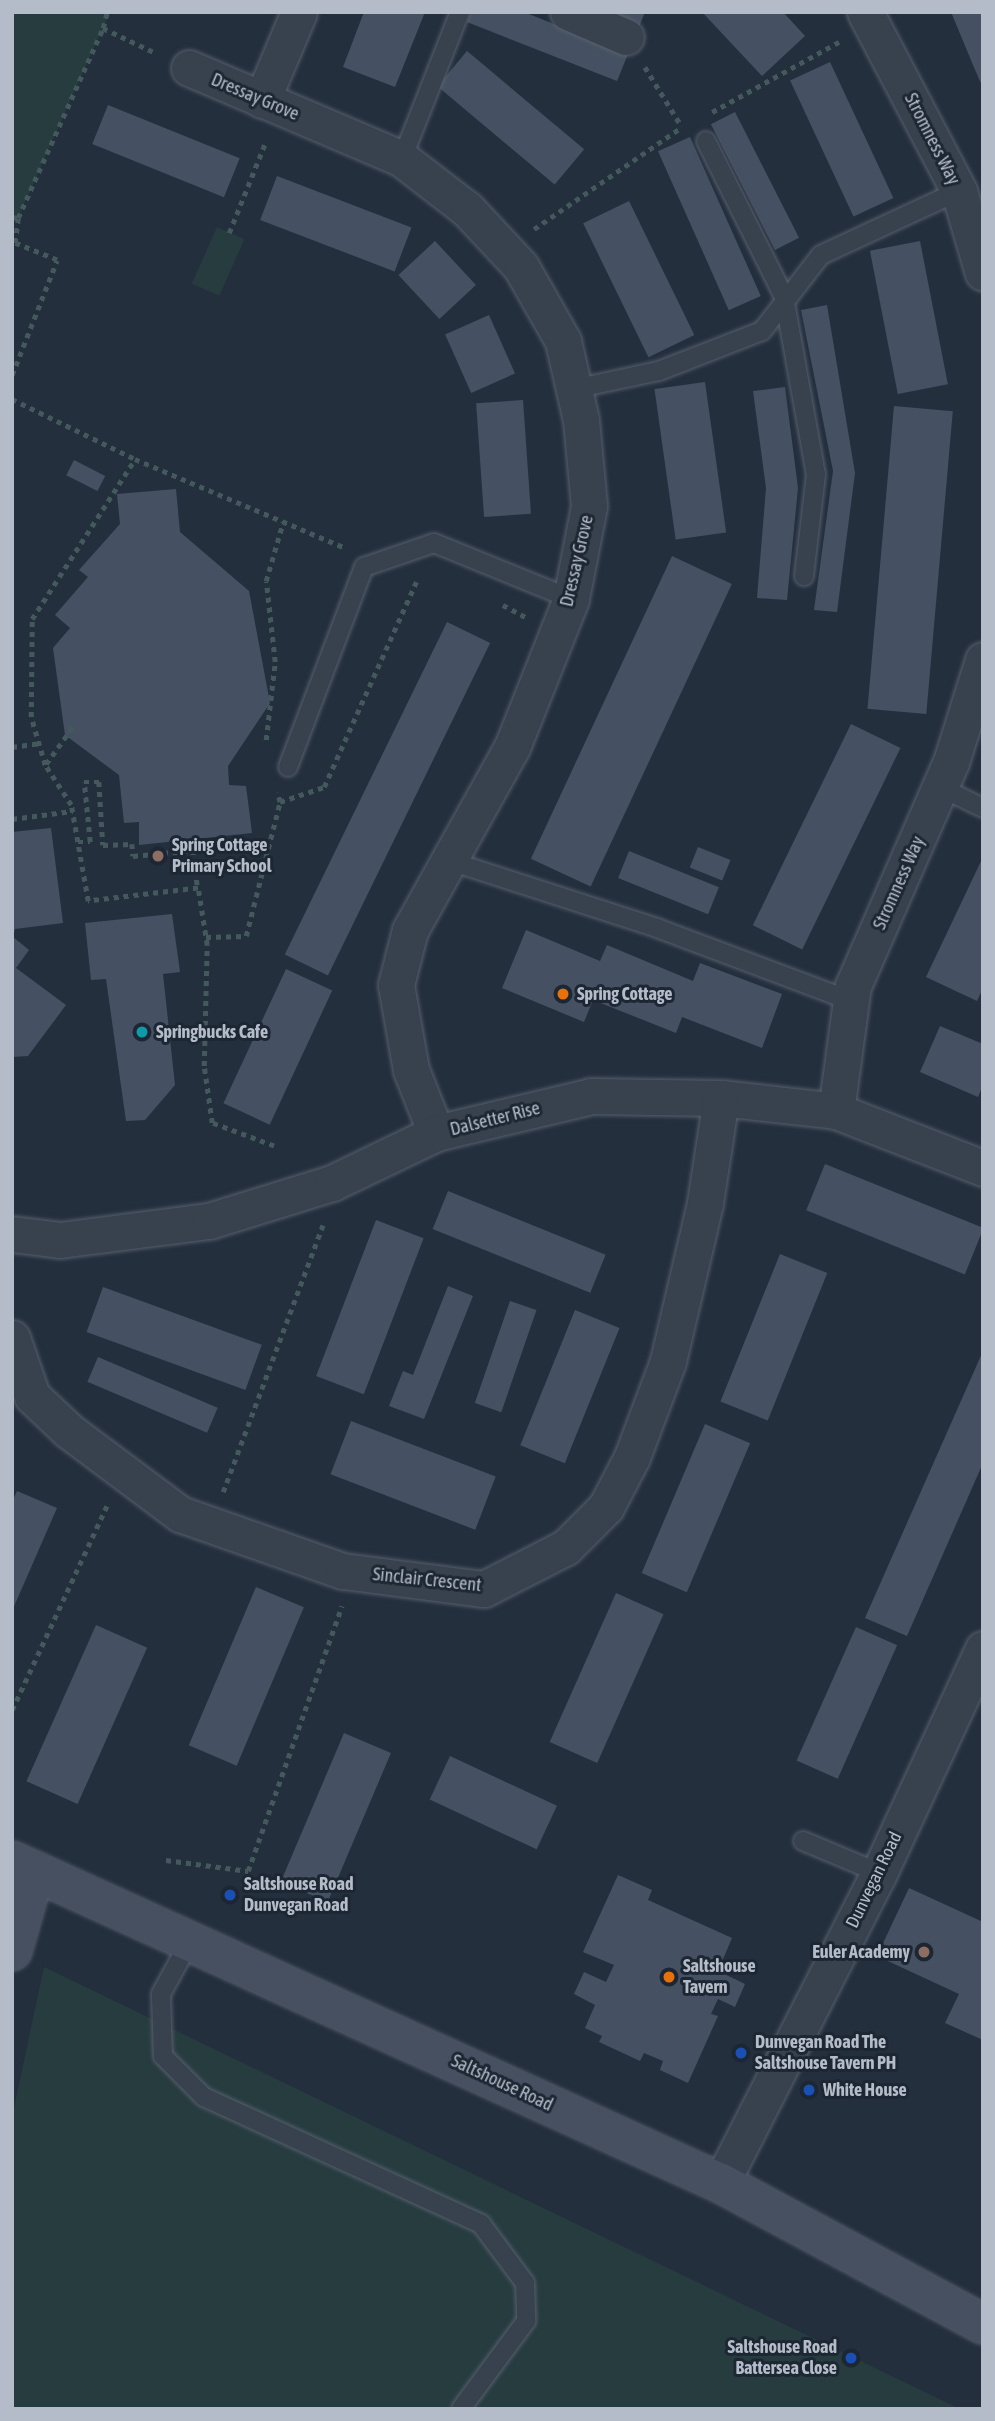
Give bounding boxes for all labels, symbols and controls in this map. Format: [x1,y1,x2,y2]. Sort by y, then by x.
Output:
street label: Dressay Grove [208,69,302,125]
street label: Stromness Way [900,90,964,188]
street label: Dressay Grove [556,513,598,609]
street label: Stromness Way [869,833,929,933]
place label: Spring Cottage Primary School [172,835,271,878]
marker: Spring Cottage Primary School [150,848,166,864]
place label: Spring Cottage [577,983,672,1005]
marker: Spring Cottage [555,986,571,1002]
place label: Springbucks Cafe [156,1021,268,1043]
marker: Springbucks Cafe [134,1024,150,1040]
street label: Dalsetter Rise [448,1097,542,1141]
street label: Sinclair Crescent [372,1564,482,1596]
street label: Dunvegan Road [841,1828,907,1932]
place label: Saltshouse Road Dunvegan Road [244,1874,353,1916]
marker: Saltshouse Road Dunvegan Road [222,1887,238,1903]
place label: Euler Academy [812,1941,910,1963]
marker: Euler Academy [916,1944,932,1960]
place label: Saltshouse Tavern [683,1956,756,1998]
marker: Saltshouse Tavern [661,1969,677,1985]
place label: Dunvegan Road The Saltshouse Tavern PH [755,2032,896,2074]
marker: Dunvegan Road The Saltshouse Tavern PH [733,2045,749,2061]
street label: Saltshouse Road [448,2050,556,2116]
place label: White House [823,2079,907,2101]
marker: White House [801,2082,817,2098]
place label: Saltshouse Road Battersea Close [728,2337,837,2380]
marker: Saltshouse Road Battersea Close [843,2350,859,2366]

